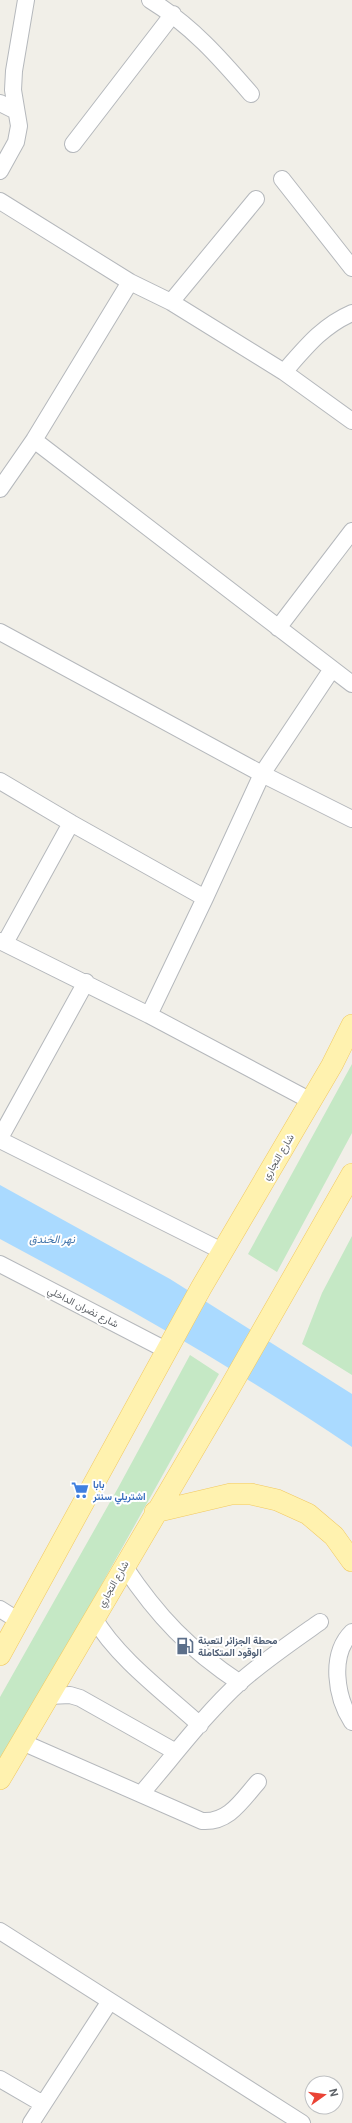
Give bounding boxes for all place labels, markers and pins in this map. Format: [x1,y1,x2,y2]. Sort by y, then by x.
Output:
place label: بابا اشتريلي سنتر [92,1479,146,1505]
supermarket icon: بابا اشتريلي سنتر [70,1480,90,1500]
place label: محطة الجزائر لتعبئة الوقود المتكاملة [198,1635,278,1659]
fuel station icon: محطة الجزائر لتعبئة الوقود المتكاملة [175,1636,195,1656]

